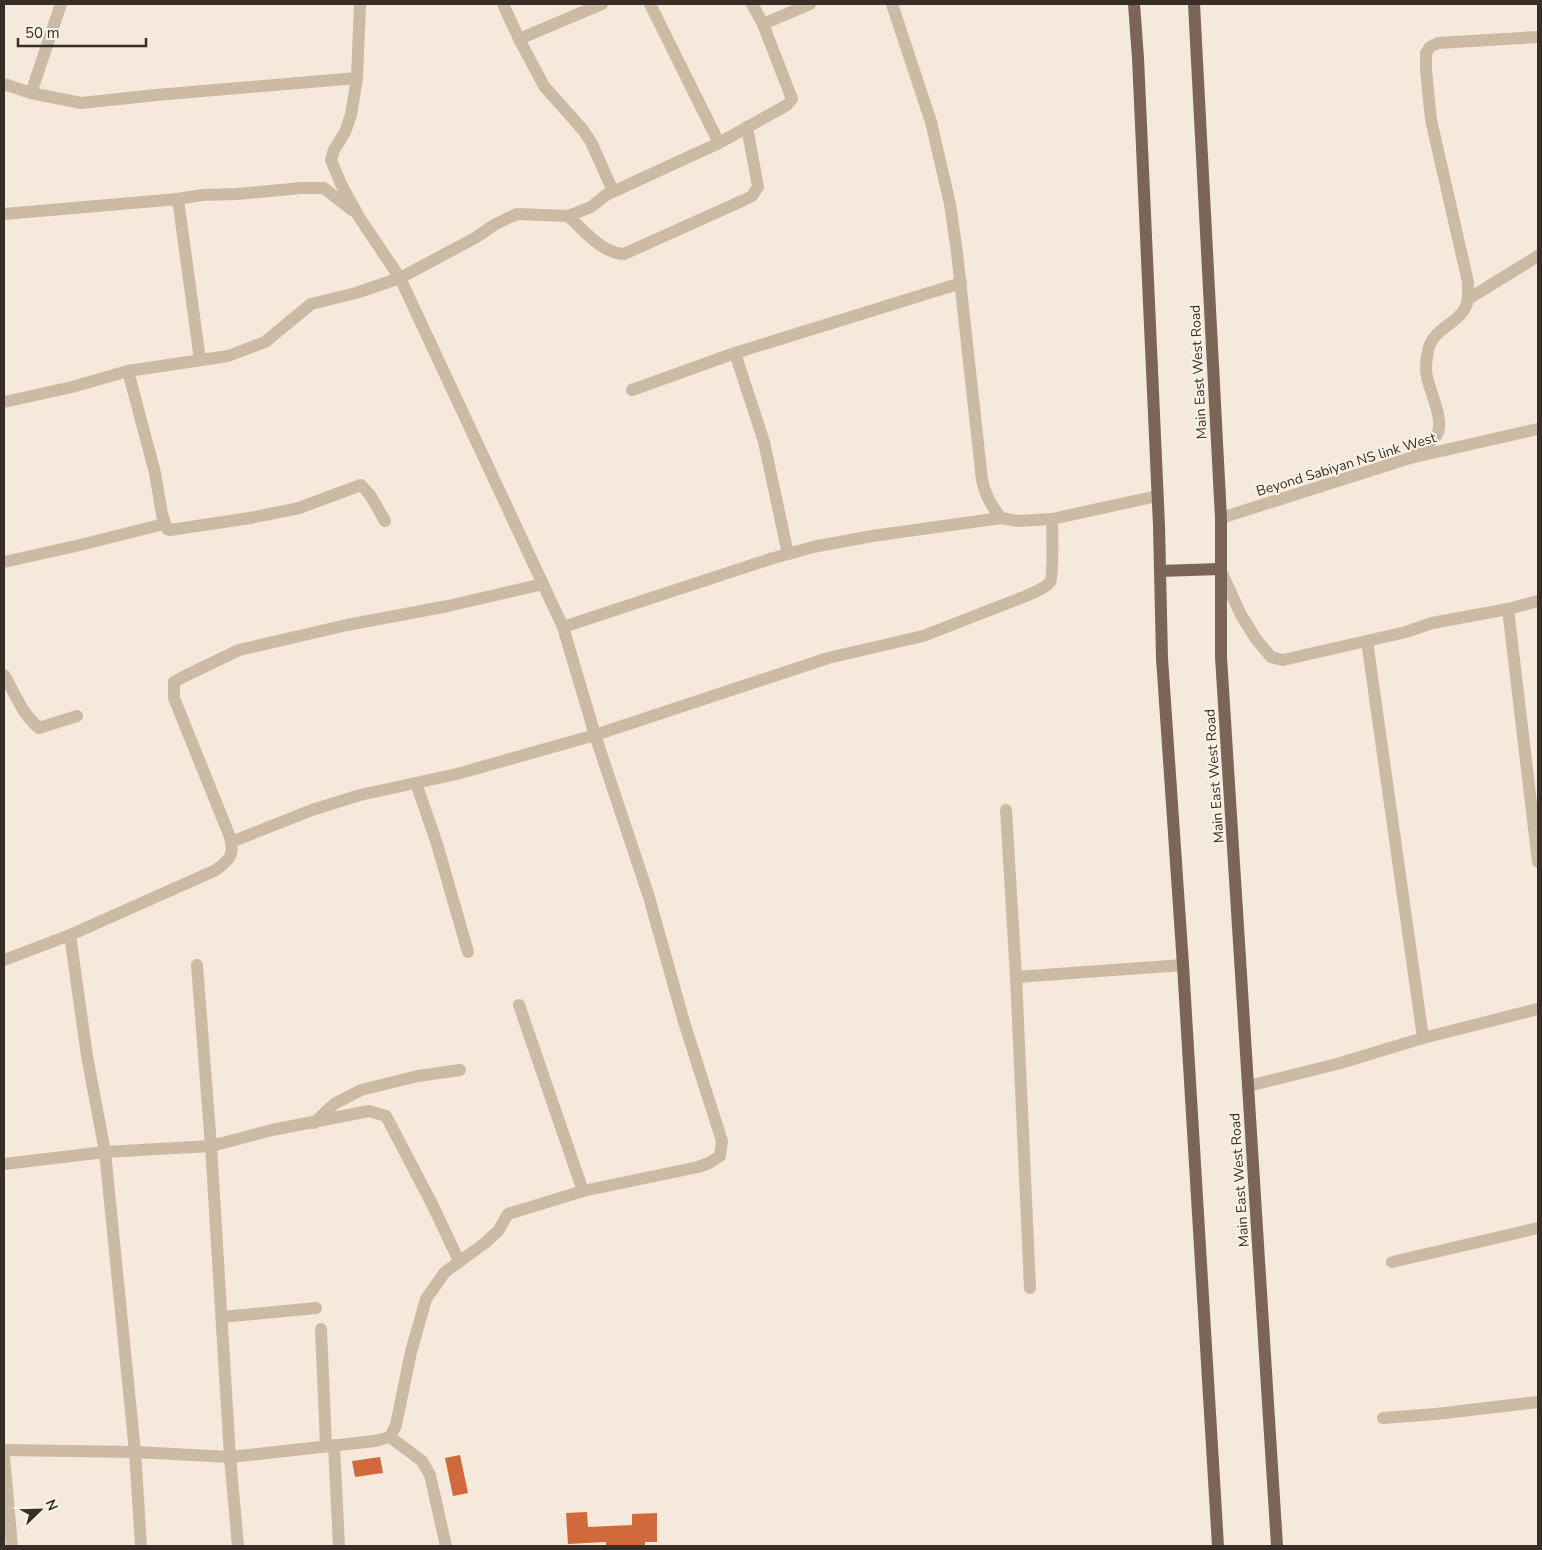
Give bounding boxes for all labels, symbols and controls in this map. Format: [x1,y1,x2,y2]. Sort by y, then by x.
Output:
scale bar [18,15,145,47]
text: 50 m [25,23,60,43]
street label: Main East West Road [1185,304,1212,440]
street label: Beyond Sabiyan NS link West [1254,428,1438,501]
street label: Main East West Road [1200,708,1229,844]
street label: Main East West Road [1225,1112,1254,1248]
north arrow [15,1485,65,1535]
text: N [41,1497,62,1514]

